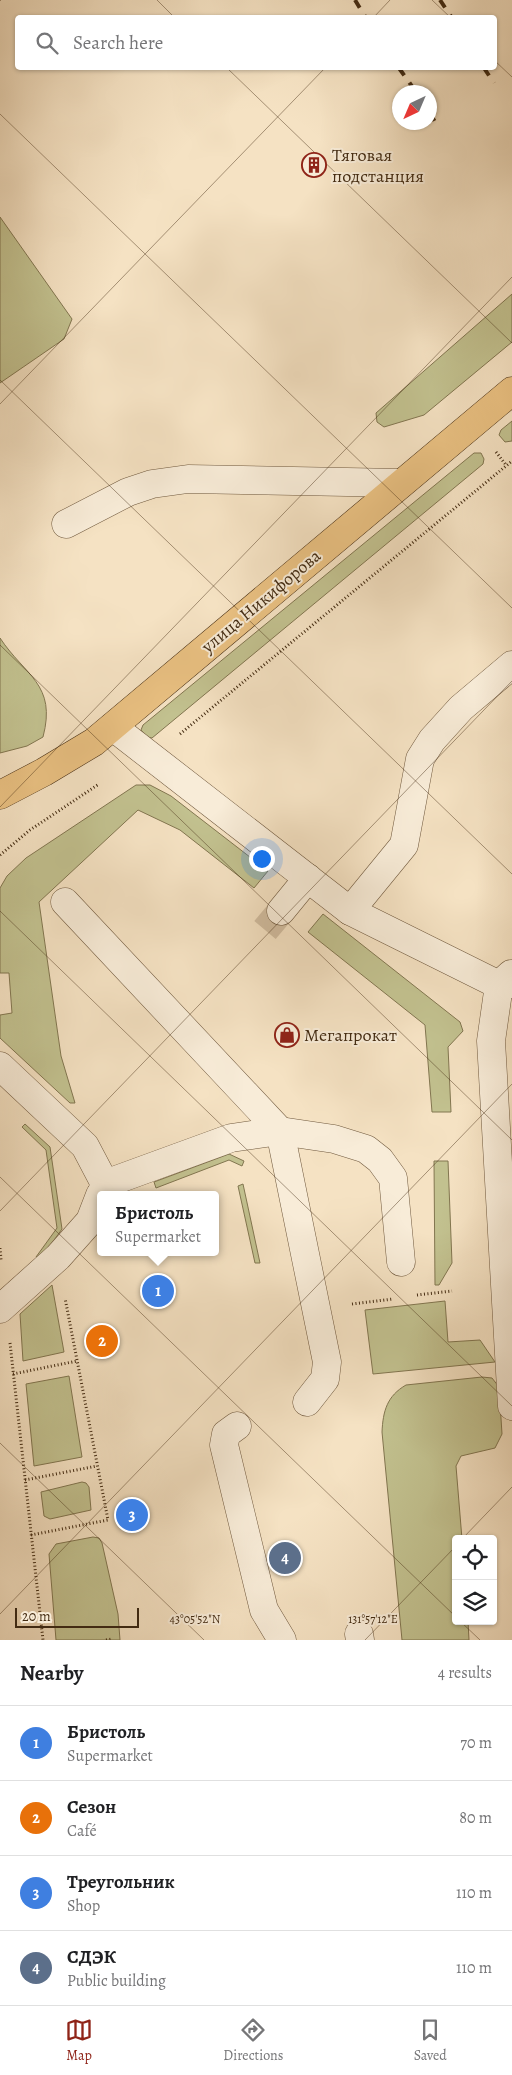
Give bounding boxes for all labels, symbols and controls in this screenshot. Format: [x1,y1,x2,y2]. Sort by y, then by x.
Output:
search box [15,15,497,70]
icon: search [33,29,61,57]
text: Search here [73,30,163,56]
north arrow [392,85,437,130]
place label: Тяговая подстанция [332,143,424,188]
building icon: Тяговая подстанция [301,152,327,178]
street label: улица Никифорова [196,544,326,659]
your location [249,846,275,872]
shop icon: Мегапрокат [274,1022,300,1048]
place label: Мегапрокат [304,1023,397,1047]
popup [97,1191,219,1256]
text: Бристоль [115,1200,193,1226]
text: Supermarket [115,1226,201,1248]
pin: 1 [142,1272,174,1310]
pin: 2 [86,1322,118,1360]
pin: 3 [116,1496,148,1534]
map controls [452,1535,497,1625]
button: locate [452,1535,497,1580]
pin: 4 [269,1539,301,1577]
button: layers [452,1580,497,1625]
scale bar [15,1605,139,1628]
text: 20 m [22,1607,51,1626]
text: 43°05'52"N [170,1611,221,1627]
text: 131°57'12"E [348,1611,398,1627]
text: Nearby [20,1659,83,1687]
text: 4 results [438,1662,492,1684]
text: Бристоль [67,1719,145,1745]
text: 1 [33,1732,39,1754]
text: 70 m [460,1732,492,1754]
text: Supermarket [67,1745,153,1767]
text: Сезон [67,1794,116,1820]
text: 2 [32,1807,40,1829]
text: 80 m [459,1807,492,1829]
text: Café [67,1820,97,1842]
text: Треугольник [67,1869,175,1895]
text: 3 [33,1882,39,1904]
text: 110 m [456,1882,492,1904]
text: Shop [67,1895,100,1917]
text: СДЭК [67,1944,116,1970]
text: 4 [32,1957,40,1979]
text: 110 m [456,1957,492,1979]
text: Public building [67,1970,166,1992]
tab: Map [65,2016,93,2065]
tab: Directions [223,2016,283,2065]
tab: Saved [414,2016,447,2065]

